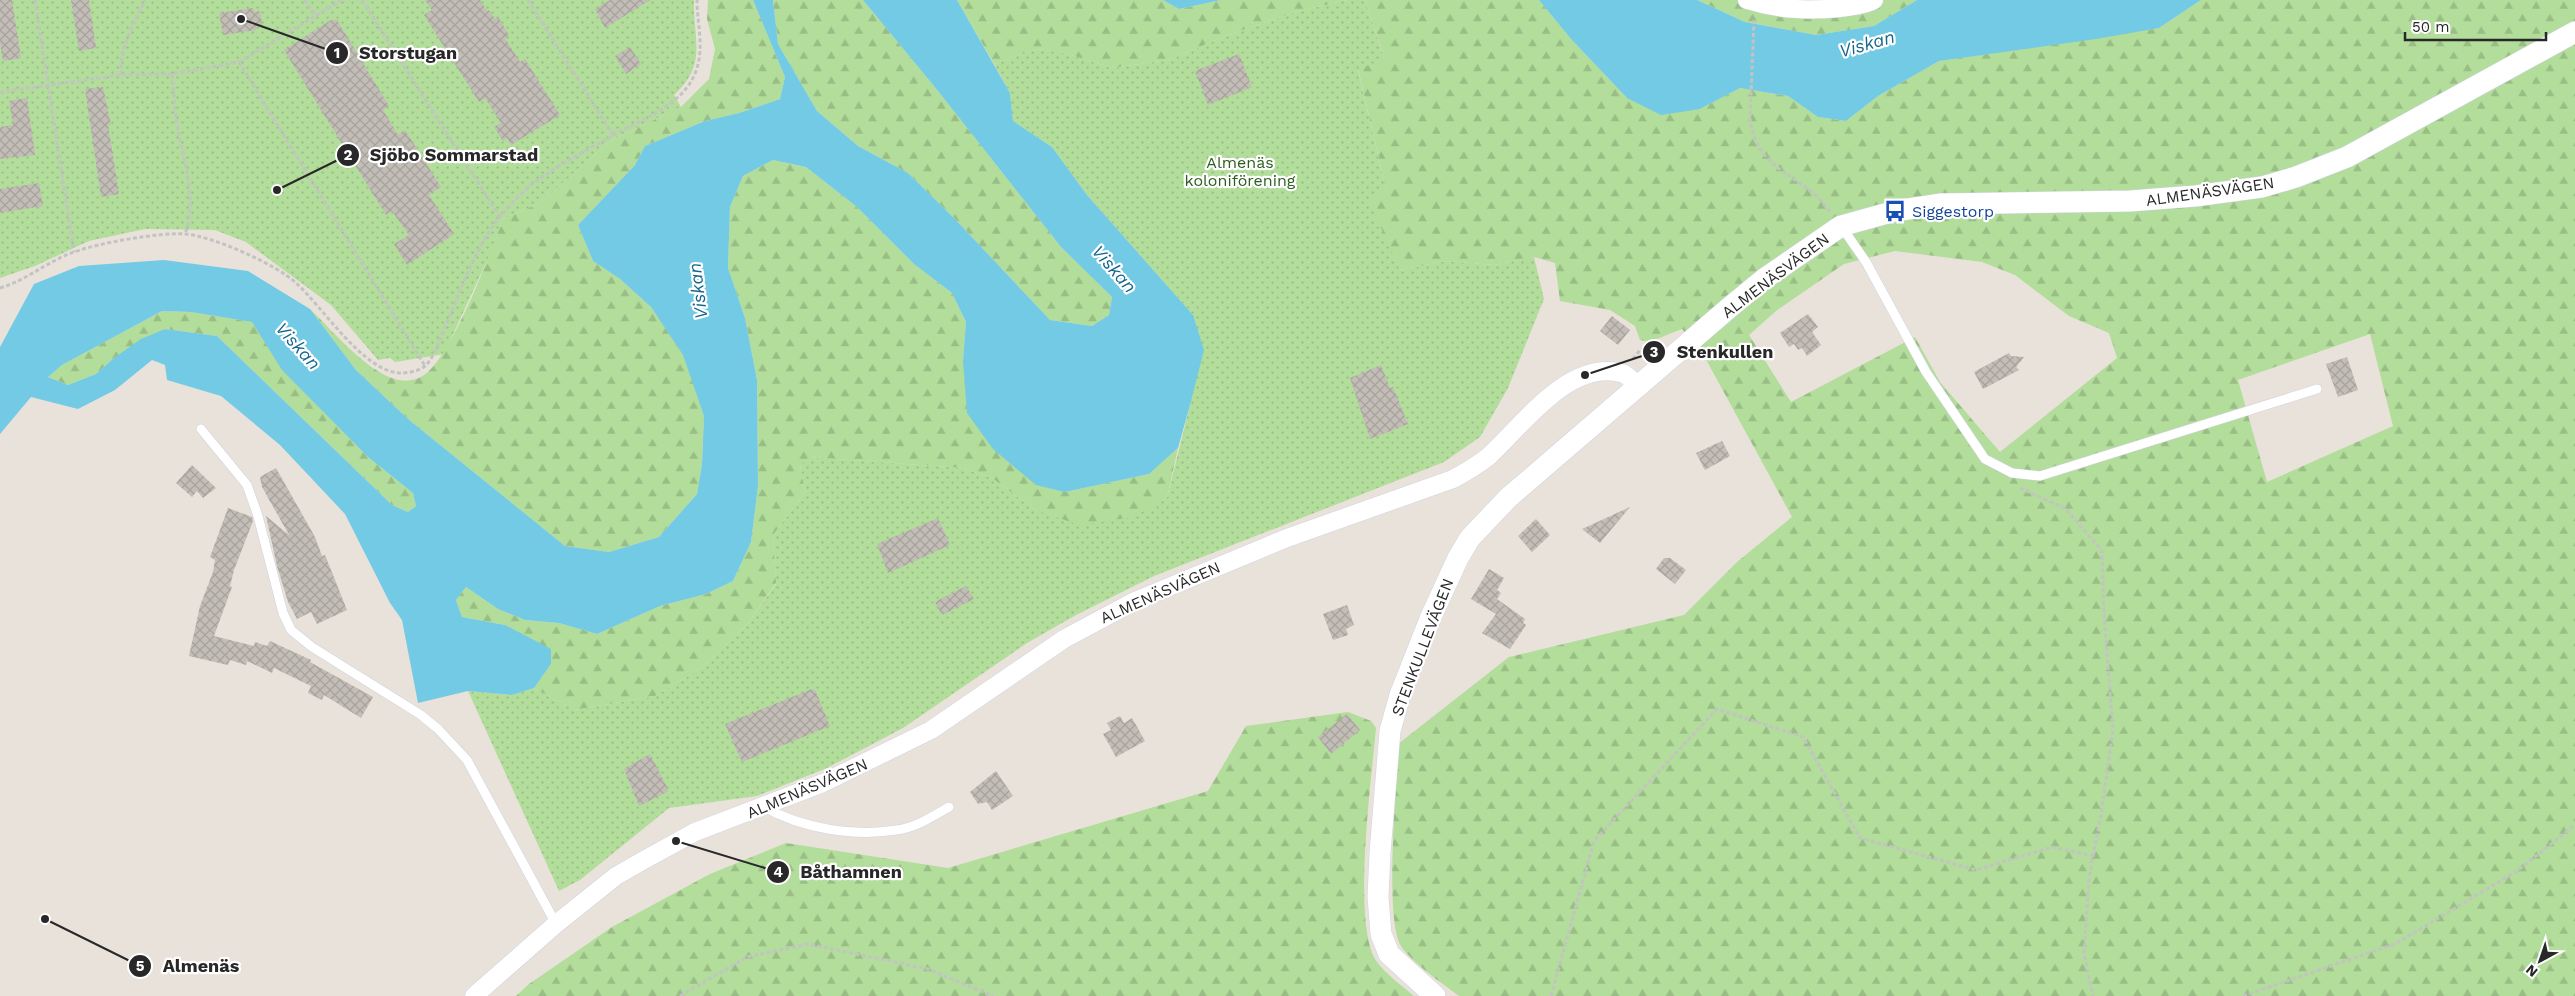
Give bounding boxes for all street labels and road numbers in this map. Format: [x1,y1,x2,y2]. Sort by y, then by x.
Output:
street label: ALMENÄSVÄGEN [2145,173,2275,210]
street label: ALMENÄSVÄGEN [1718,229,1833,322]
street label: ALMENÄSVÄGEN [1097,557,1223,627]
street label: STENKULLEVÄGEN [1387,576,1457,719]
street label: ALMENÄSVÄGEN [744,754,870,822]

